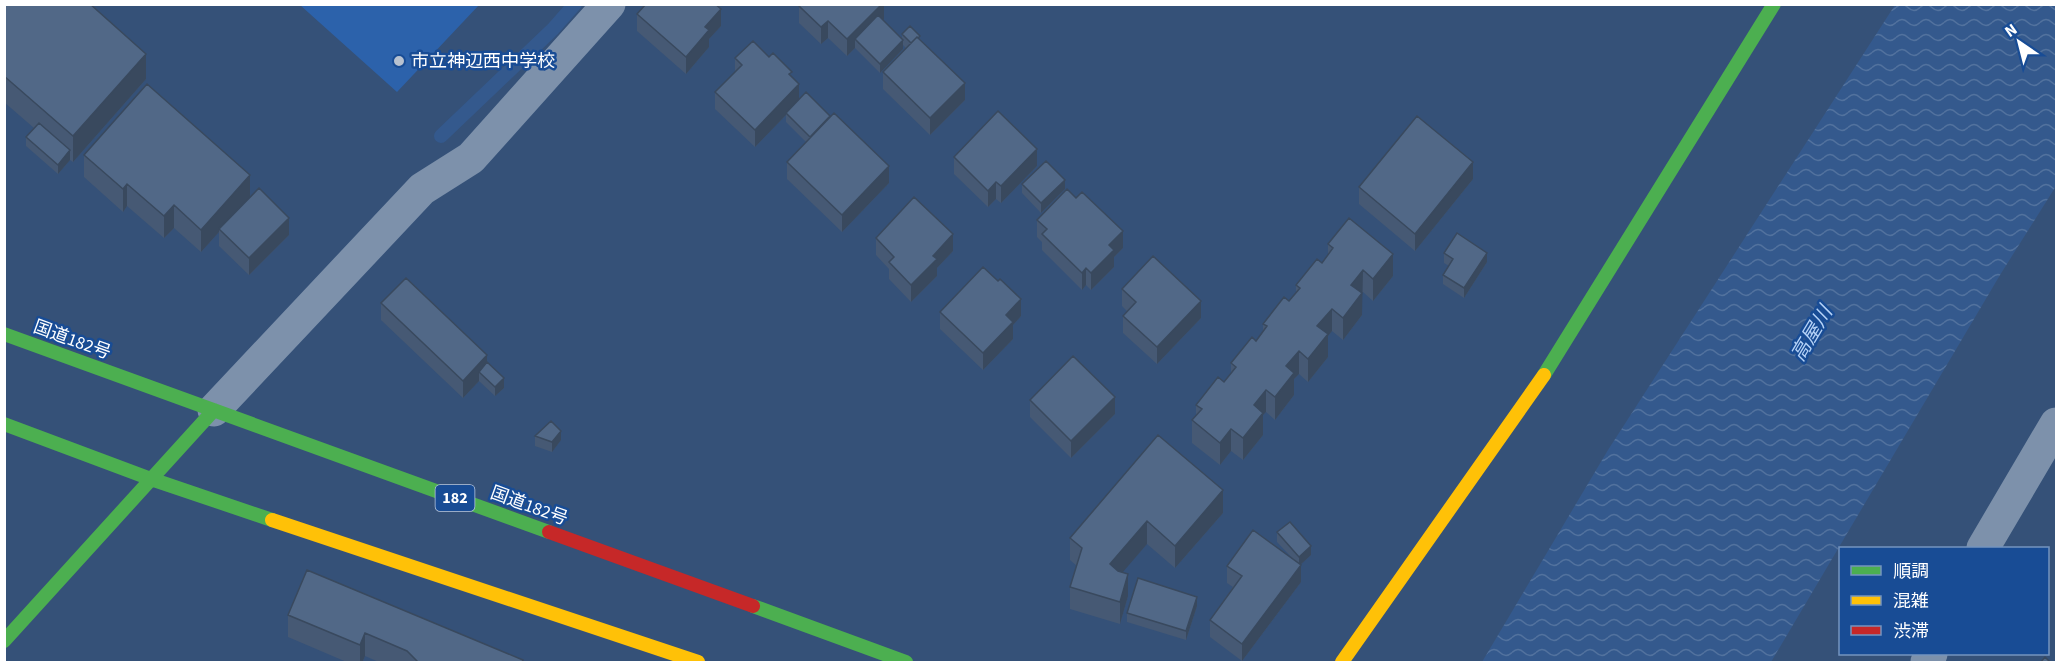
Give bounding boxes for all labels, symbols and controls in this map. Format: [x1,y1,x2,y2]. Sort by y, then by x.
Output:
north arrow [1989,12,2049,72]
text: N [2000,18,2022,43]
place label: 市立神辺西中学校 [411,49,555,74]
marker: 市立神辺西中学校 [392,54,406,68]
water label: 高屋川 [1785,299,1840,367]
street label: 国道182号 [30,314,114,366]
street label: 国道182号 [487,480,571,532]
road number: 182 [436,485,474,511]
legend [1839,547,2049,655]
text: 順調 [1893,559,1929,584]
text: 混雑 [1893,589,1929,614]
text: 渋滞 [1893,619,1929,644]

